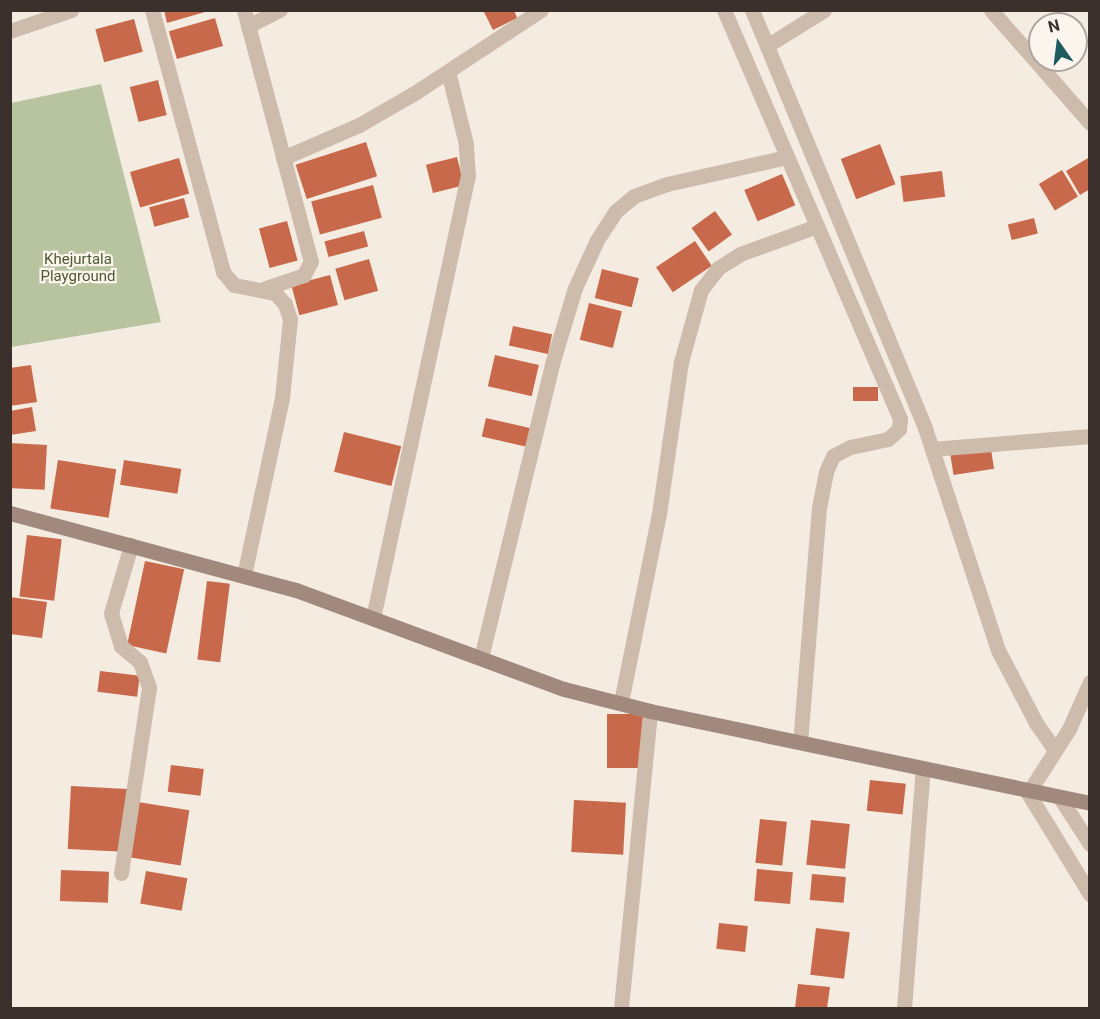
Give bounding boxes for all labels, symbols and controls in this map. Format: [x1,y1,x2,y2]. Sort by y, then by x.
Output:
north arrow [1028,12,1088,72]
text: N [1046,15,1062,37]
park label: Khejurtala Playground [40,250,116,285]

